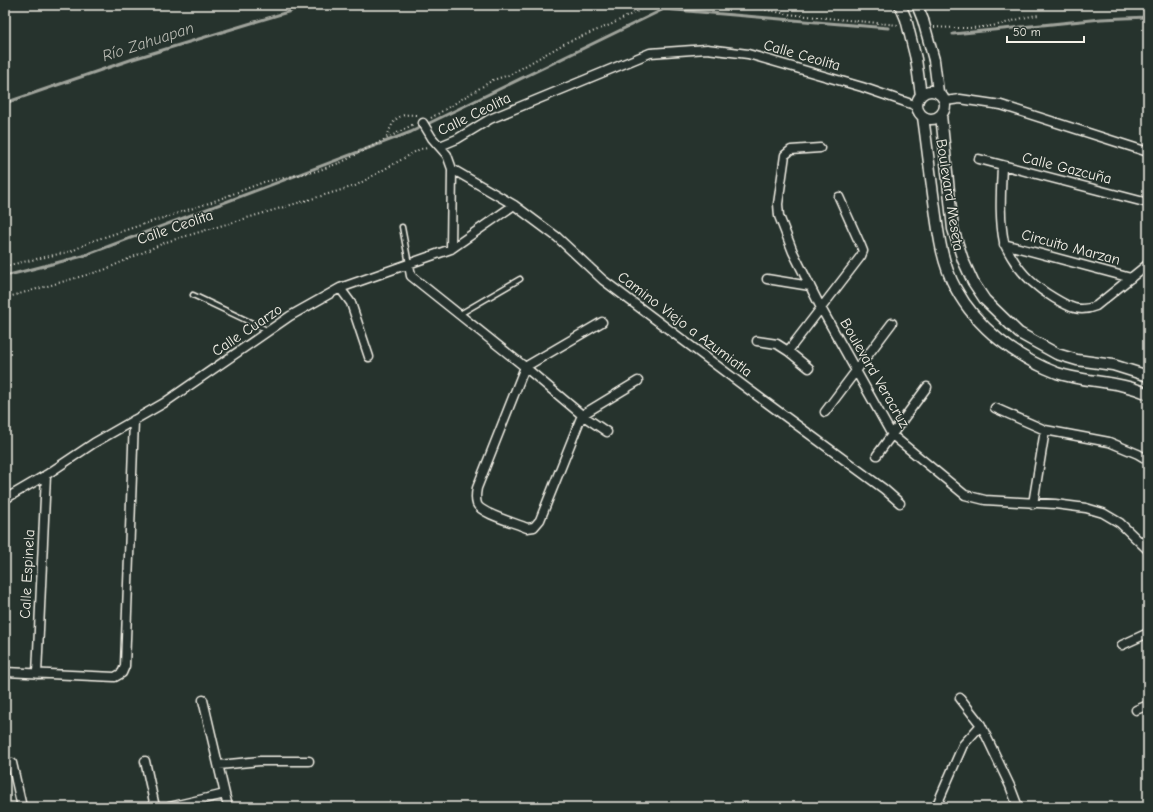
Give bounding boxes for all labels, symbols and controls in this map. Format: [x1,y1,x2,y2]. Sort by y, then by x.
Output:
scale bar [1007,18,1084,44]
water label: Río Zahuapan [100,19,196,65]
text: 50 m [1013,25,1041,39]
street label: Calle Ceolita [762,35,842,75]
street label: Calle Ceolita [435,89,513,139]
street label: Boulevard Meseta [932,138,968,252]
street label: Calle Gazcuña [1020,148,1114,188]
street label: Calle Ceolita [135,206,215,248]
street label: Circuito Marzan [1020,225,1122,269]
street label: Camino Viejo a Azumiatla [614,267,756,381]
street label: Calle Cuarzo [209,300,286,360]
street label: Boulevard Veracruz [836,315,914,431]
street label: Calle Espinela [16,529,38,619]

